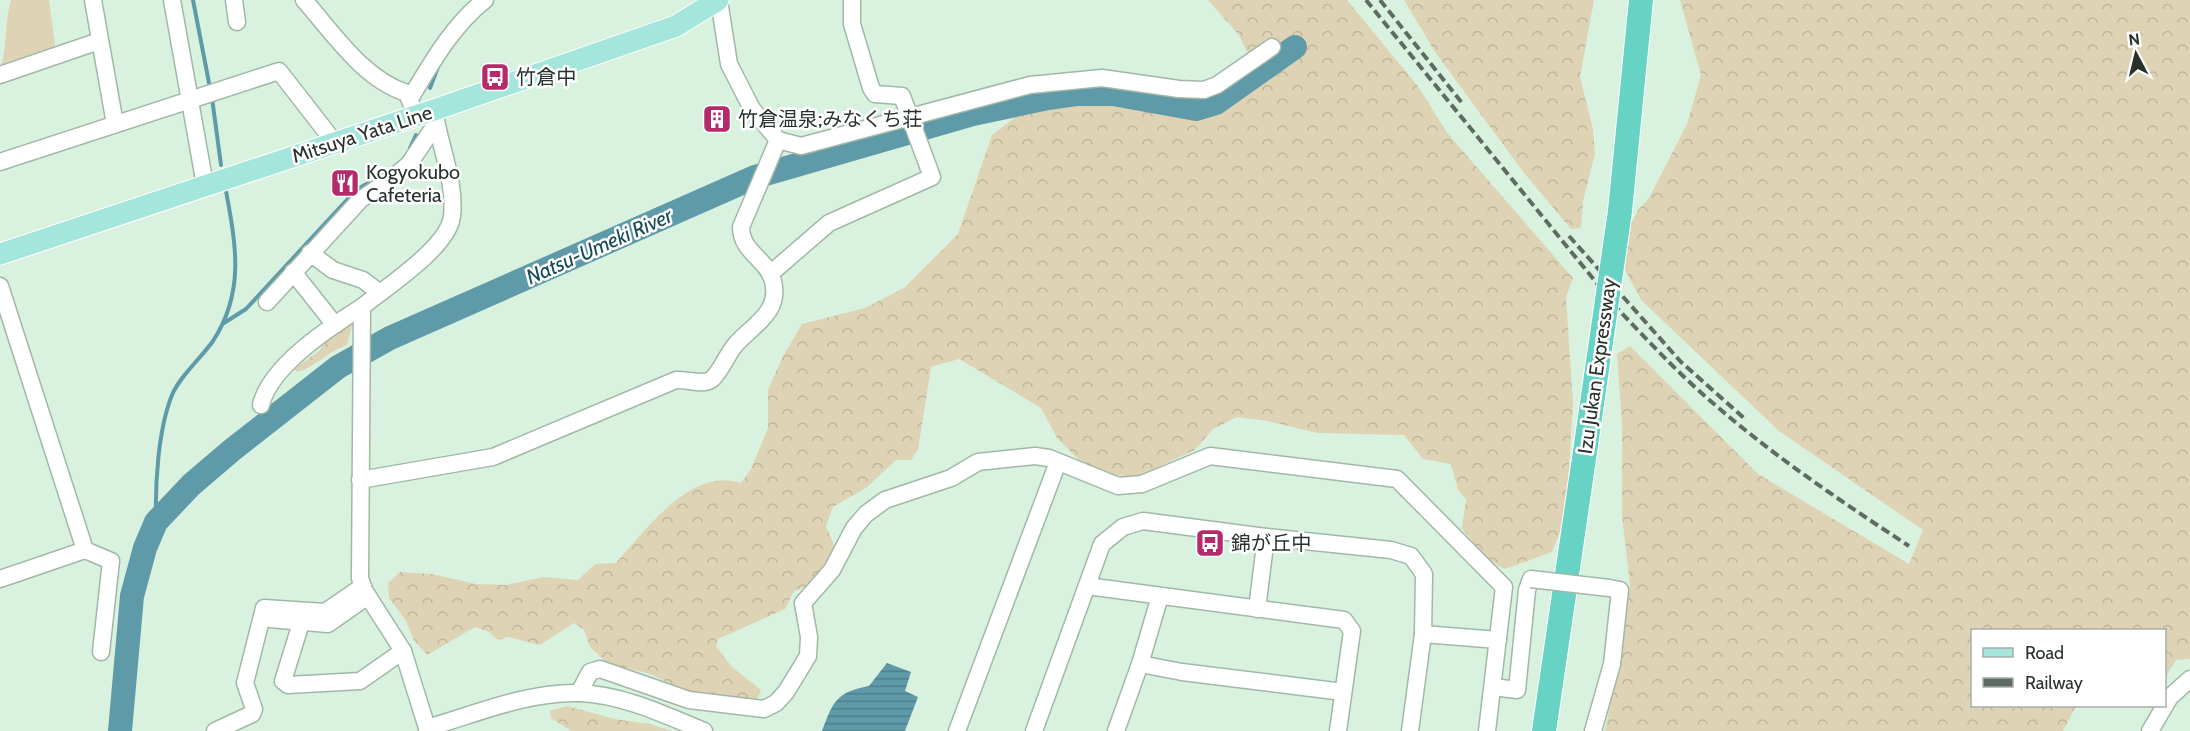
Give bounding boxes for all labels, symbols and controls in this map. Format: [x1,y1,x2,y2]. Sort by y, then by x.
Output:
north arrow [2106,24,2166,84]
text: N [2127,29,2141,50]
bus stop icon: 竹倉中 [479,61,511,93]
place label: 竹倉中 [516,65,576,89]
street label: Mitsuya Yata Line [289,100,435,168]
building icon: 竹倉温泉;みなくち荘 [701,103,733,135]
place label: 竹倉温泉;みなくち荘 [738,107,922,131]
place label: Kogyokubo Cafeteria [366,160,460,207]
restaurant icon: Kogyokubo Cafeteria [329,167,361,199]
water label: Natsu-Umeki River [522,202,677,289]
street label: Izu Jukan Expressway [1573,277,1621,455]
bus stop icon: 錦が丘中 [1194,527,1226,559]
place label: 錦が丘中 [1231,531,1311,555]
legend [1971,629,2166,707]
text: Road [2025,642,2064,664]
text: Railway [2025,672,2083,694]

